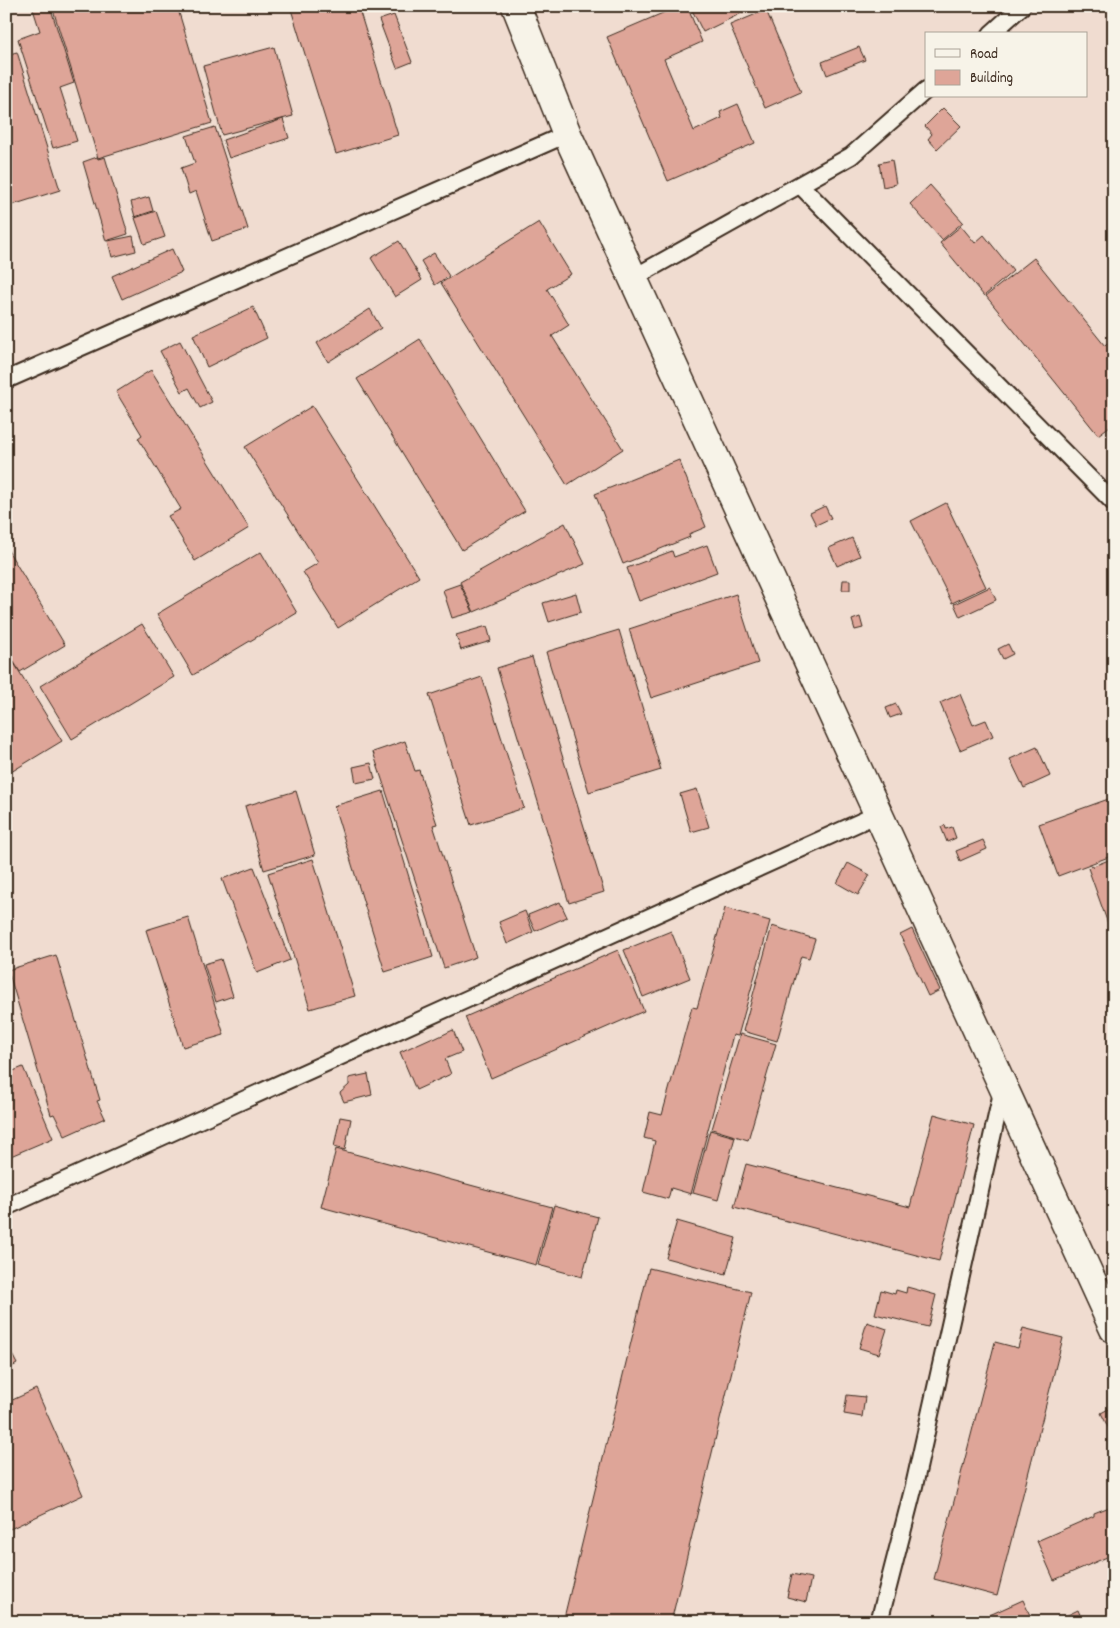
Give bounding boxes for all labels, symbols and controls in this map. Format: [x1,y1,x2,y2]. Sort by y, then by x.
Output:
legend [925,32,1088,98]
text: Road [970,44,998,66]
text: Building [970,68,1013,90]

